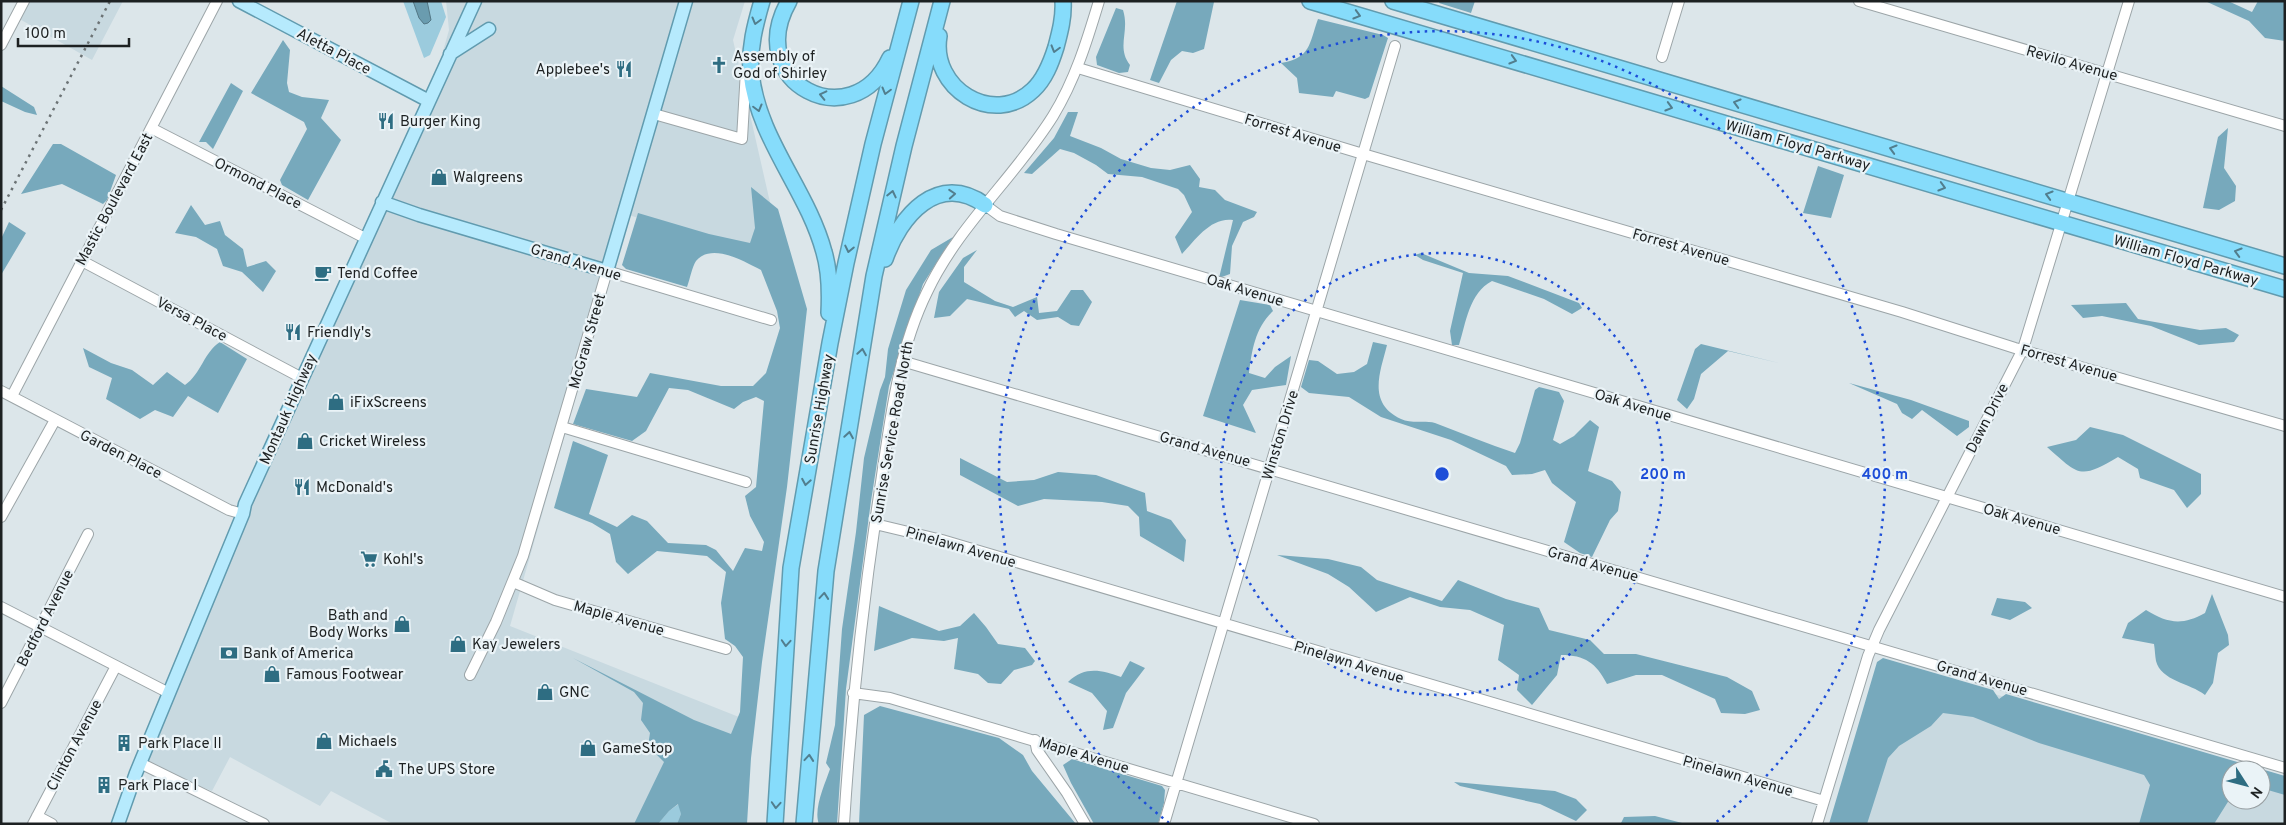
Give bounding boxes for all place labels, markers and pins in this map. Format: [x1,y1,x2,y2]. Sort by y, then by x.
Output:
place label: Assembly of God of Shirley [733,48,827,84]
church icon: Assembly of God of Shirley [709,55,729,75]
restaurant icon: Applebee's [614,59,634,79]
place label: Applebee's [536,61,610,80]
restaurant icon: Burger King [376,111,396,131]
place label: Burger King [400,113,481,132]
shop icon: Walgreens [429,167,449,187]
place label: Walgreens [453,169,523,188]
cafe icon: Tend Coffee [313,263,333,283]
place label: Tend Coffee [337,265,418,284]
restaurant icon: Friendly's [283,322,303,342]
place label: Friendly's [307,324,371,343]
shop icon: iFixScreens [326,392,346,412]
place label: iFixScreens [350,394,427,413]
shop icon: Cricket Wireless [295,431,315,451]
place label: Cricket Wireless [319,433,426,452]
centre of rings [1433,465,1451,483]
restaurant icon: McDonald's [292,477,312,497]
place label: McDonald's [316,479,393,498]
supermarket icon: Kohl's [359,549,379,569]
place label: Kohl's [383,551,424,570]
place label: Bath and Body Works [309,607,388,643]
shop icon: Bath and Body Works [392,614,412,634]
shop icon: Kay Jewelers [448,634,468,654]
place label: Kay Jewelers [472,636,561,655]
bank icon: Bank of America [219,643,239,663]
place label: Bank of America [243,645,353,664]
shop icon: Famous Footwear [262,664,282,684]
place label: Famous Footwear [286,666,404,685]
shop icon: GNC [535,682,555,702]
place label: GNC [559,684,590,703]
shop icon: Michaels [314,731,334,751]
building icon: Park Place II [114,733,134,753]
place label: Michaels [338,733,397,752]
place label: Park Place II [138,735,222,754]
shop icon: GameStop [578,738,598,758]
place label: GameStop [602,740,673,759]
public building icon: The UPS Store [374,759,394,779]
place label: The UPS Store [398,761,495,780]
building icon: Park Place I [94,775,114,795]
place label: Park Place I [118,777,197,796]

